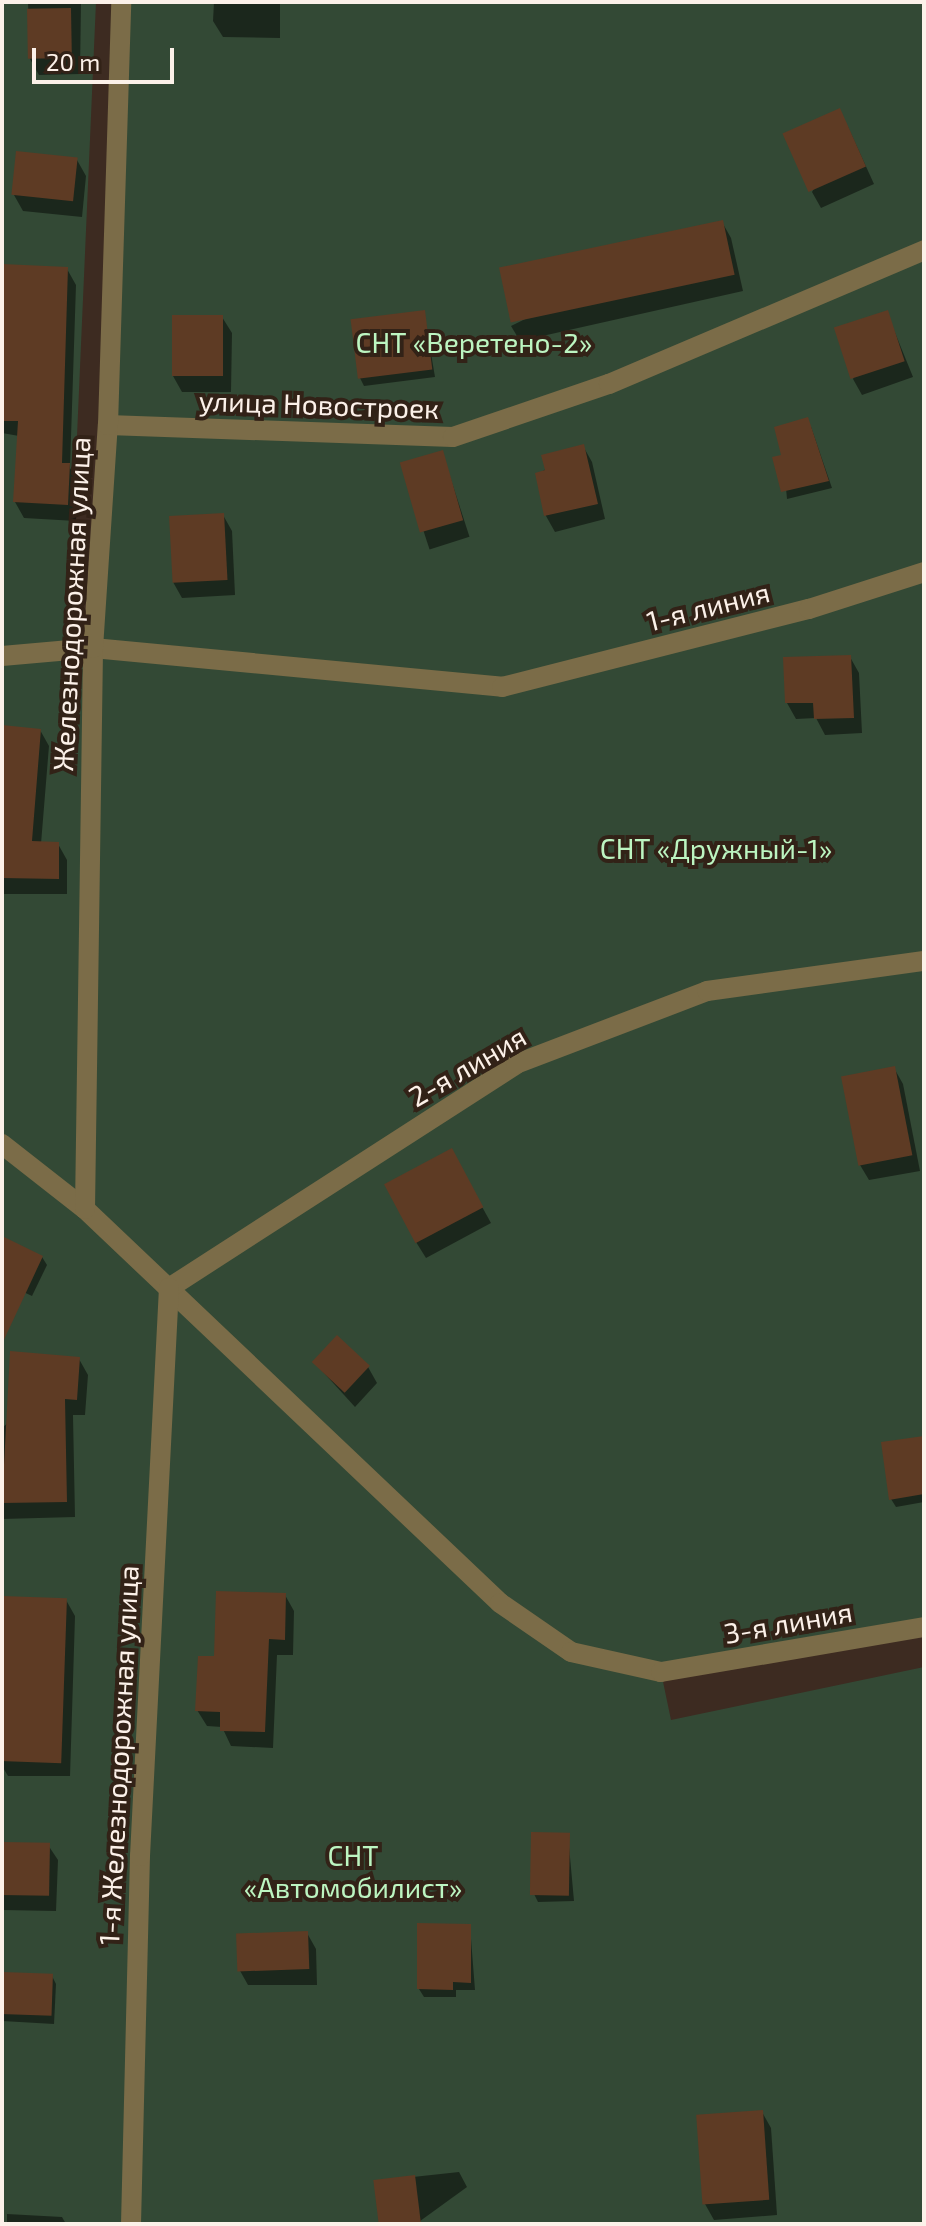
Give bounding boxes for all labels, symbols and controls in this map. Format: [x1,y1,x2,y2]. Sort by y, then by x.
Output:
scale bar [36,32,178,82]
text: 20 m [46,47,100,76]
park label: СНТ «Веретено-2» [356,325,592,359]
street label: улица Новостроек [198,383,440,425]
street label: Железнодорожная улица [45,436,97,772]
street label: 1-я линия [643,575,773,637]
park label: СНТ «Дружный-1» [600,831,832,865]
street label: 2-я линия [402,1019,532,1113]
street label: 1-я Железнодорожная улица [91,1564,145,1946]
street label: 3-я линия [721,1594,855,1650]
park label: СНТ «Автомобилист» [244,1838,462,1904]

